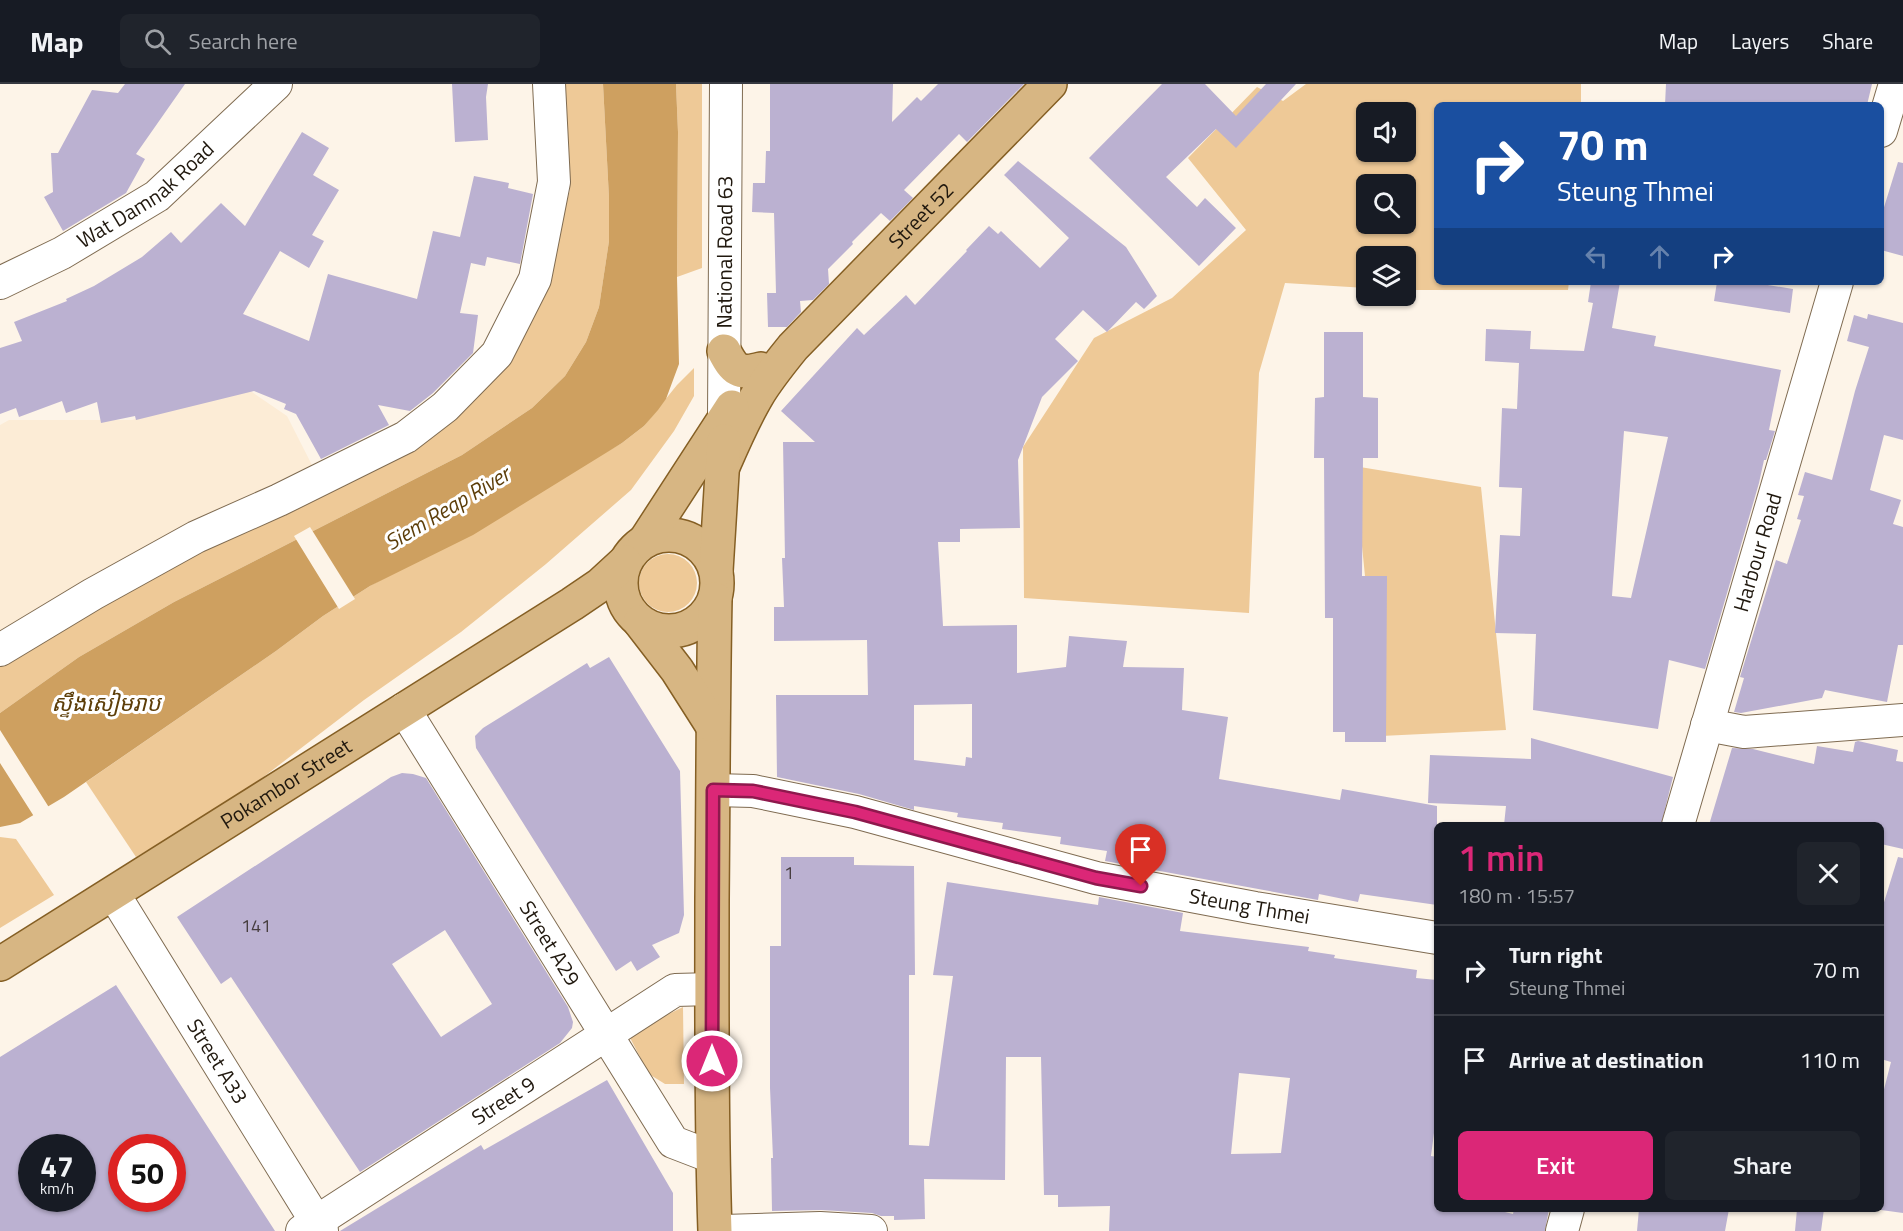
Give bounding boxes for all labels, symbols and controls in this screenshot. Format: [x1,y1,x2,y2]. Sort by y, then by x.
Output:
search box [120,14,540,68]
text: Map [30,20,84,63]
text: Search here [189,24,298,58]
icon: search [141,25,174,58]
text: Map [1659,25,1698,57]
text: Layers [1731,25,1789,57]
text: Share [1822,25,1873,57]
map controls [1356,102,1416,306]
button: sound [1356,102,1416,162]
text: 70 m [1557,112,1649,176]
icon: right [1458,126,1536,204]
street label: Wat Damnak Road [70,133,221,256]
text: Steung Thmei [1557,170,1714,211]
street label: Street 52 [880,174,961,256]
button: search [1356,174,1416,234]
street label: National Road 63 [708,176,740,328]
icon: left [1580,240,1613,273]
icon: ahead [1643,240,1676,273]
icon: right [1706,240,1739,273]
button: layers [1356,246,1416,306]
water label: Siem Reap River [378,456,519,559]
street label: Harbour Road [1724,489,1789,616]
water label: ស្ទឹងសៀមរាប [52,686,162,720]
street label: Pokambor Street [214,729,358,837]
pin [1115,824,1166,886]
text: 1 min [1458,830,1545,885]
icon: arrive [1124,833,1157,866]
button: close [1797,842,1860,905]
house number: 1 [784,859,794,886]
street label: Steung Thmei [1186,879,1312,932]
text: 180 m · 15:57 [1458,880,1575,911]
street label: Street A29 [512,894,589,992]
house number: 141 [241,912,271,939]
text: Turn right [1509,938,1603,972]
text: 70 m [1812,953,1860,987]
icon: right [1458,954,1491,987]
text: Steung Thmei [1509,972,1625,1003]
street label: Street A33 [179,1012,257,1110]
position arrow [680,1029,744,1093]
text: Arrive at destination [1509,1043,1704,1077]
text: 110 m [1800,1043,1860,1077]
icon: arrive [1458,1044,1491,1077]
street label: Street 9 [465,1067,541,1133]
button: Exit [1458,1131,1653,1200]
button: Share [1665,1131,1860,1200]
speed limit sign: 50 [108,1134,186,1212]
text: 47 [40,1143,74,1189]
text: km/h [40,1177,74,1200]

